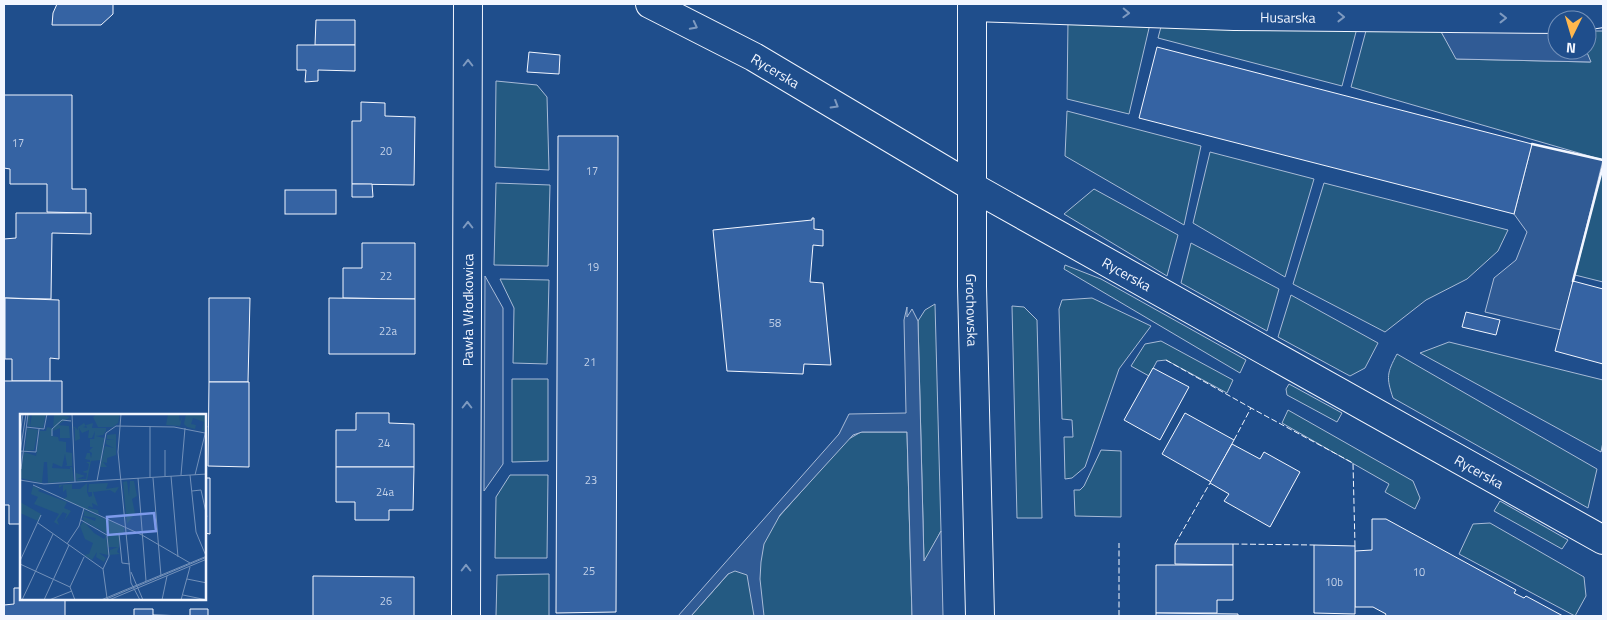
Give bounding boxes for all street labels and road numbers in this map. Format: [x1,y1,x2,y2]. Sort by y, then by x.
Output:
street label: Husarska [1260,6,1316,27]
street label: Rycerska [747,47,804,93]
street label: Rycerska [1099,251,1155,296]
street label: Pawła Włodkowica [456,254,478,366]
street label: Grochowska [962,274,984,347]
street label: Rycerska [1451,449,1508,493]

